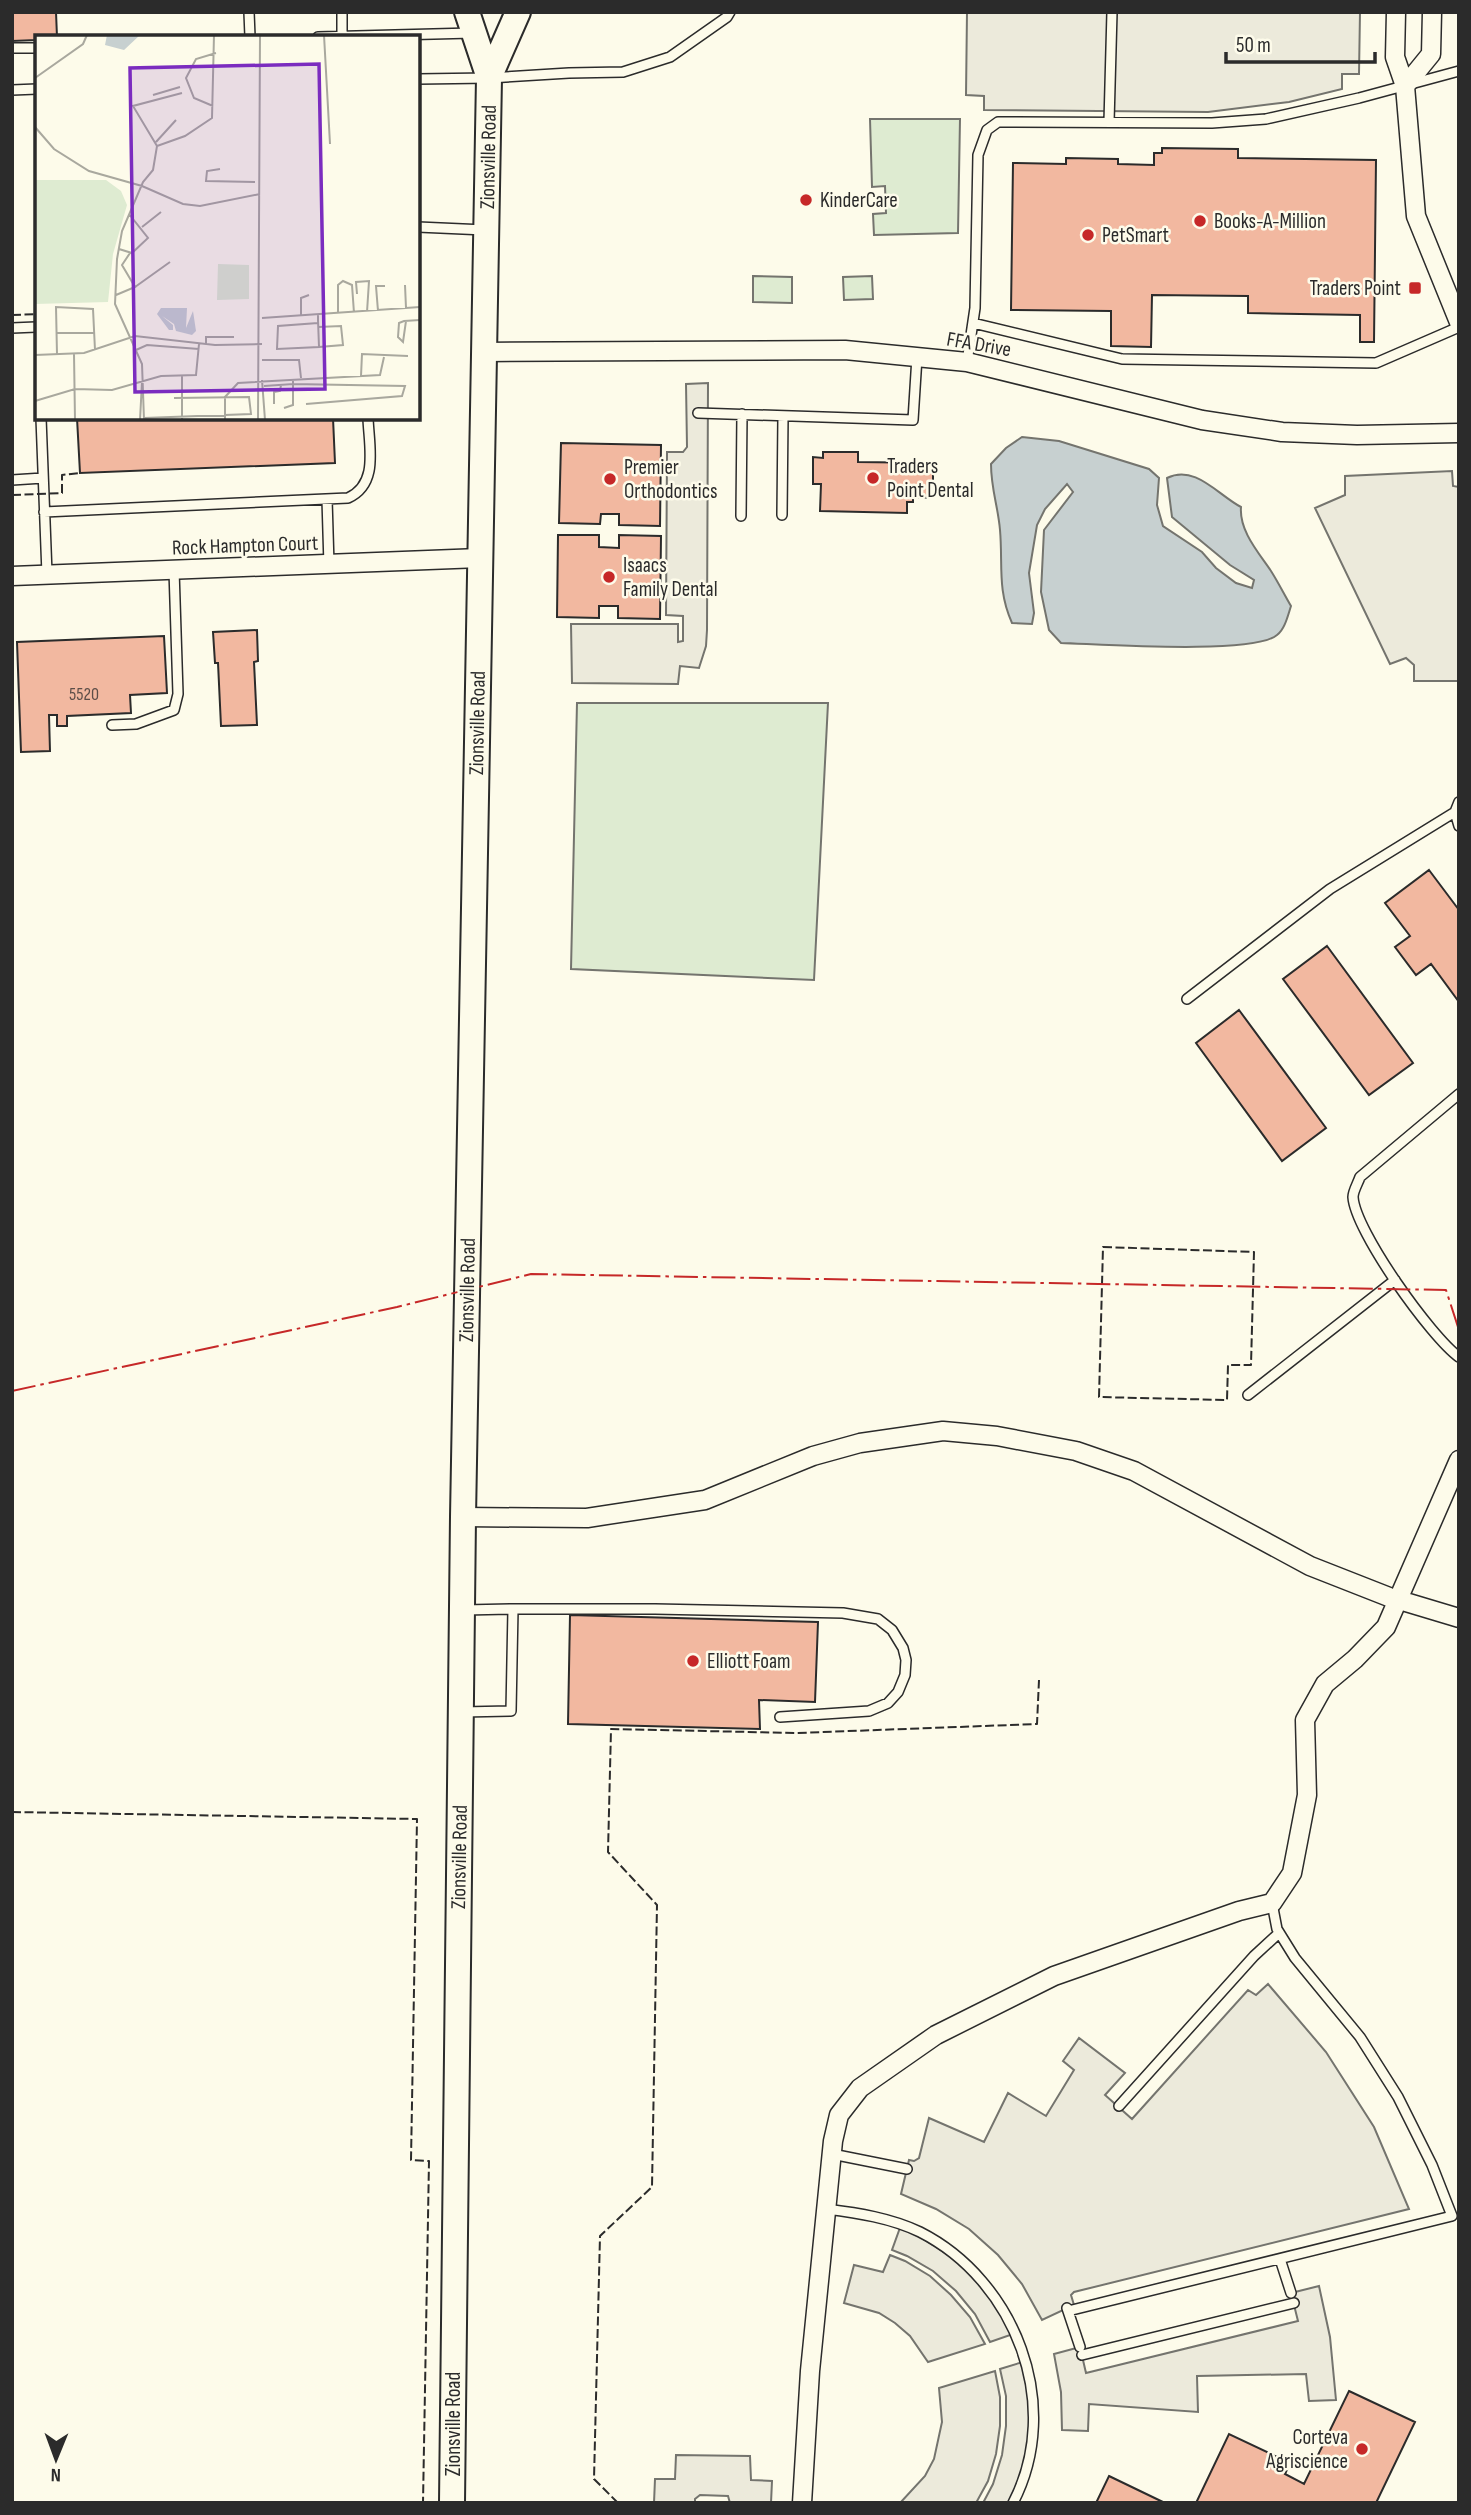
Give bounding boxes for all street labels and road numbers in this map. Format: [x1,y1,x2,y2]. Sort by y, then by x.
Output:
street label: Zionsville Road [475,105,502,209]
street label: FFA Drive [945,327,1013,362]
street label: Rock Hampton Court [171,530,319,561]
street label: Zionsville Road [464,671,491,775]
street label: Zionsville Road [454,1238,481,1342]
street label: Zionsville Road [446,1805,473,1909]
street label: Zionsville Road [441,2372,466,2476]

